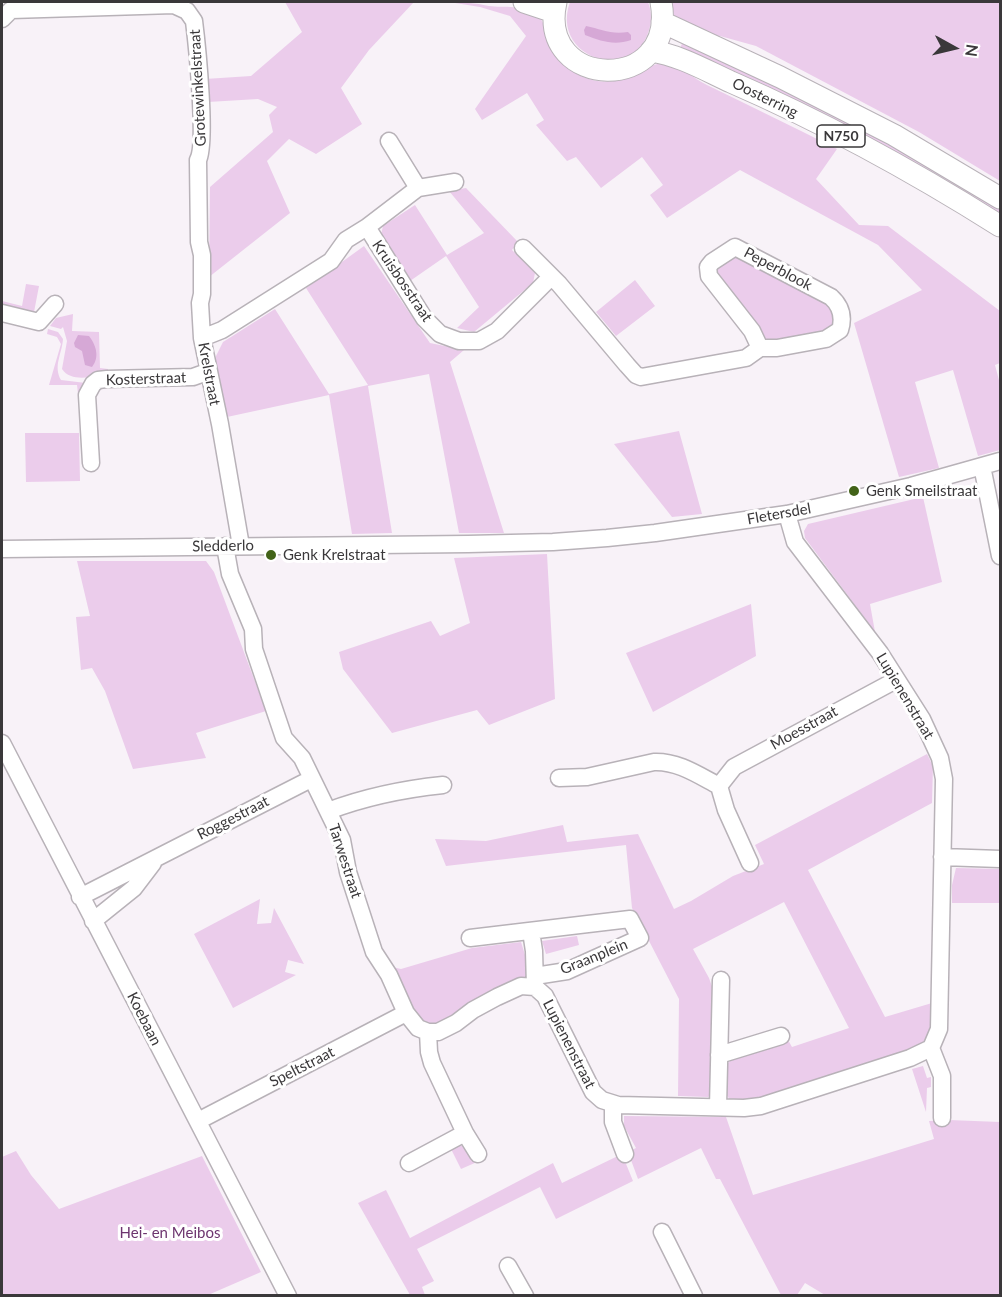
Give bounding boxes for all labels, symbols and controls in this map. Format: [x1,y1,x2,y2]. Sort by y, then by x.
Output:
north arrow [924,18,984,78]
street label: Grotewinkelstraat [186,29,210,147]
text: N [962,43,983,58]
street label: Oosterring [729,74,801,122]
road number: N750 [817,125,865,147]
street label: Kruisbosstraat [368,237,436,325]
street label: Peperblook [741,243,815,295]
street label: Krelstraat [194,341,224,407]
street label: Kosterstraat [105,369,187,389]
place label: Genk Smeilstraat [866,482,977,500]
marker: Genk Smeilstraat [847,484,861,498]
street label: Fletersdel [746,500,812,528]
street label: Sledderlo [192,536,254,556]
place label: Genk Krelstraat [283,546,386,564]
marker: Genk Krelstraat [264,548,278,562]
street label: Lupienenstraat [872,650,938,742]
street label: Moesstraat [767,702,841,754]
street label: Roggestraat [194,792,272,844]
street label: Tarwestraat [325,822,365,900]
street label: Graanplein [558,935,630,979]
street label: Koebaan [123,989,165,1049]
street label: Lupienenstraat [539,996,599,1092]
street label: Speltstraat [266,1043,338,1091]
park label: Hei- en Meibos [120,1224,220,1242]

